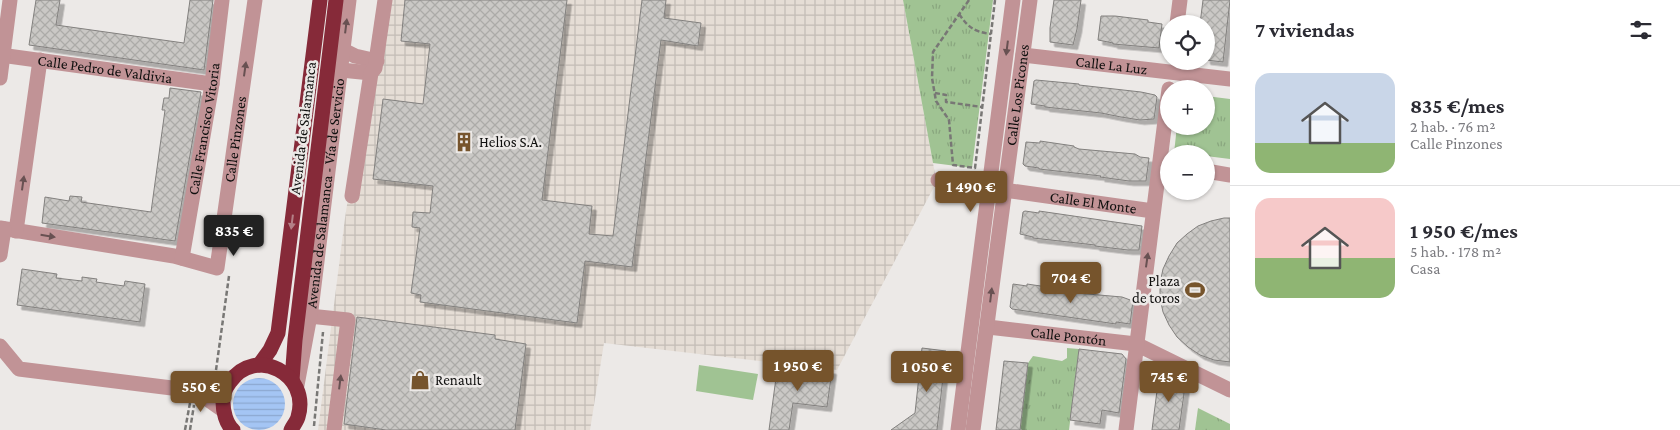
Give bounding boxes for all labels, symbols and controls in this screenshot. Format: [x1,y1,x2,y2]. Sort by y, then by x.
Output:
map controls [1160,15,1215,200]
button: locate [1160,15,1215,70]
icon: filters [1627,16,1655,44]
one-way arrow [342,18,350,34]
text: 7 viviendas [1255,18,1354,42]
one-way arrow [1003,41,1011,57]
street label: Calle Los Picones [1003,43,1032,147]
street label: Calle Pedro de Valdivia [37,52,173,87]
street label: Calle La Luz [1075,53,1148,77]
one-way arrow [241,61,249,77]
street label: Avenida de Salamanca [287,61,319,195]
street label: Calle Francisco Vitoria [185,62,222,196]
street label: Avenida de Salamanca - Vía de Servicio [303,77,347,309]
button: + [1160,80,1215,135]
icon: home [1295,93,1355,153]
text: 835 €/mes [1410,94,1504,118]
street label: Calle Pinzones [221,95,249,183]
text: 2 hab. · 76 m² [1410,118,1496,135]
building icon: Helios S.A. [453,131,475,153]
place label: Helios S.A. [479,134,542,150]
text: Calle Pinzones [1410,135,1503,152]
button: − [1160,145,1215,200]
pin: 1 490 € [925,170,1017,213]
one-way arrow [19,174,27,190]
text: 1 490 € [946,178,996,195]
street label: Calle El Monte [1049,189,1138,217]
pin: 835 € [199,214,269,257]
one-way arrow [288,214,296,230]
icon: home [1295,218,1355,278]
text: 1 950 €/mes [1410,219,1518,243]
text: 835 € [215,222,253,239]
one-way arrow [41,232,57,240]
text: 5 hab. · 178 m² [1410,243,1501,260]
one-way arrow [1143,252,1151,268]
text: Casa [1410,260,1440,277]
pin: 704 € [1036,262,1106,304]
text: 704 € [1051,269,1091,286]
place label: Plaza de toros [1132,273,1180,306]
sports icon: Plaza de toros [1184,279,1206,301]
one-way arrow [987,287,995,303]
street label: Calle Pontón [1030,324,1107,349]
pin: 1 950 € [752,350,844,392]
pin: 1 050 € [881,350,973,393]
text: 1 950 € [774,357,822,374]
text: 1 050 € [902,358,952,375]
pin: 745 € [1134,360,1204,403]
text: 745 € [1151,368,1187,385]
shop icon: Renault [409,369,431,391]
pin: 550 € [166,370,236,413]
place label: Renault [435,372,483,388]
one-way arrow [336,373,344,389]
text: 550 € [182,378,220,395]

